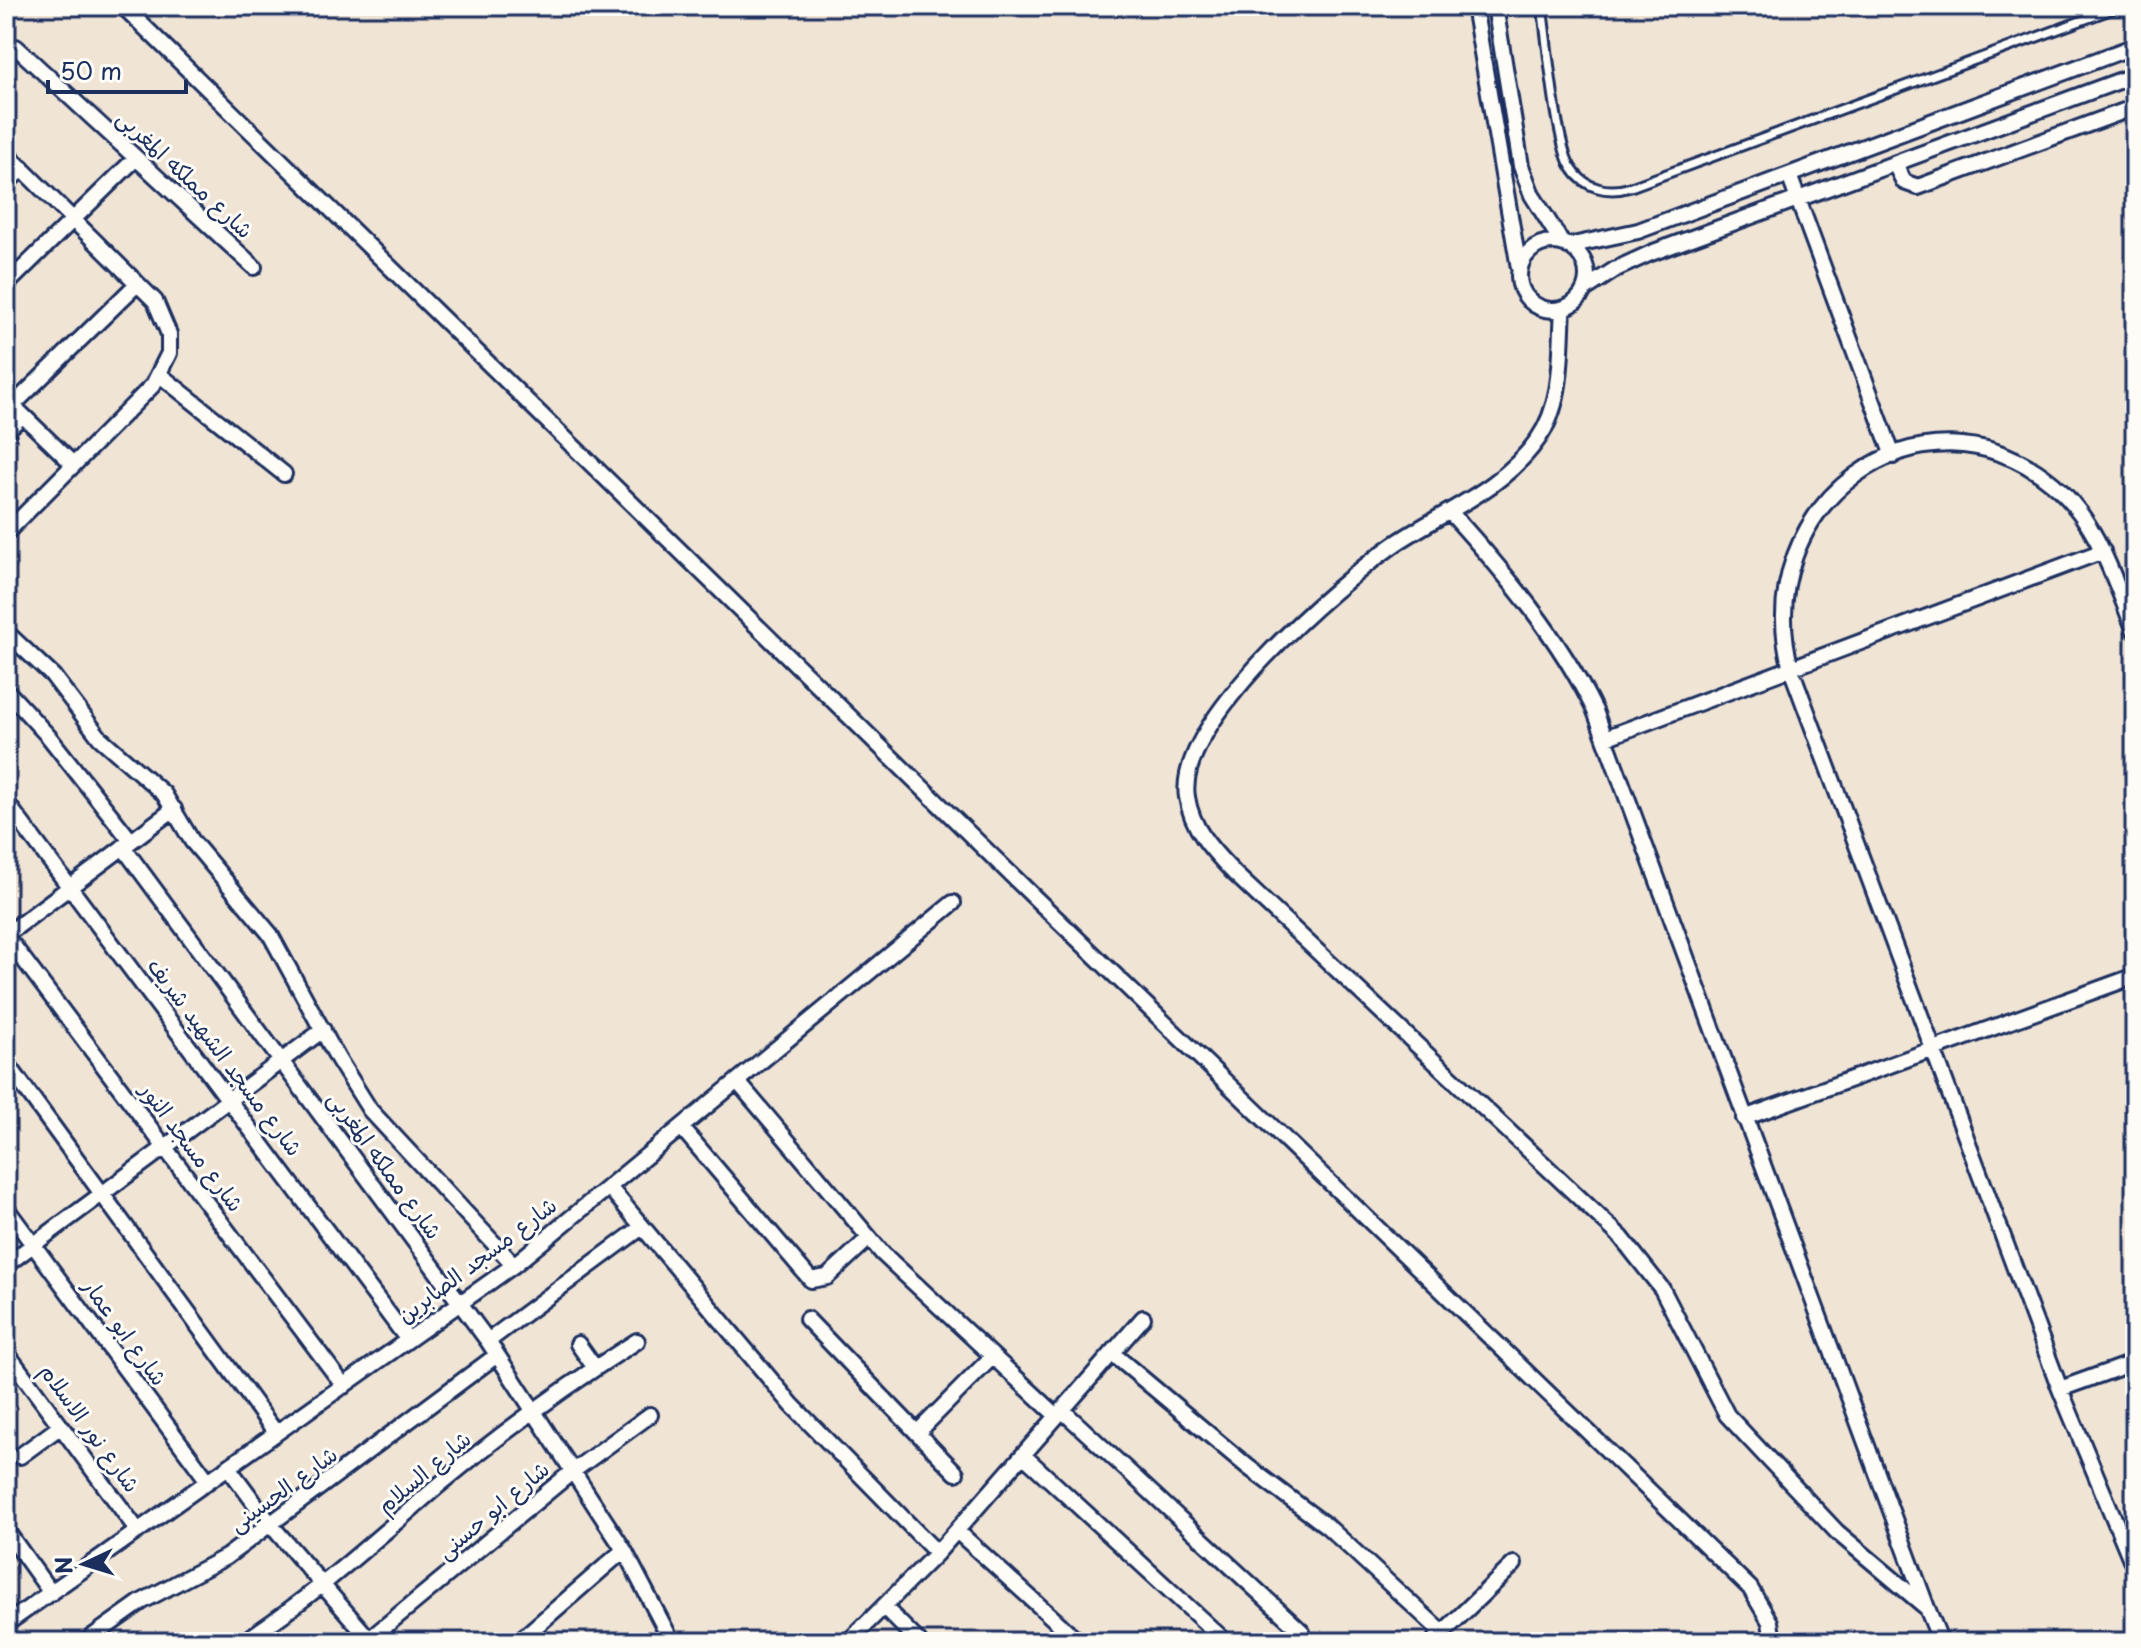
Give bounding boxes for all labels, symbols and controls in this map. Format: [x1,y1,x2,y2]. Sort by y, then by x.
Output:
scale bar [48,44,186,94]
text: 50 m [60,52,122,88]
street label: شارع مملكه المغربى [110,101,262,246]
street label: شارع مسجد الشهيد شريف [140,950,312,1163]
street label: شارع مسجد النور [131,1073,253,1218]
street label: شارع مملكه المغربى [320,1083,451,1246]
street label: شارع مسجد الصابرين [389,1188,563,1331]
street label: شارع ابو عمار [75,1270,176,1392]
street label: شارع نور الاسلام [31,1356,149,1500]
street label: شارع السلام [369,1422,478,1522]
street label: شارع الحسينى [221,1437,344,1539]
street label: شارع ابو حسنى [429,1452,556,1567]
north arrow [44,1524,124,1604]
text: N [45,1556,80,1575]

